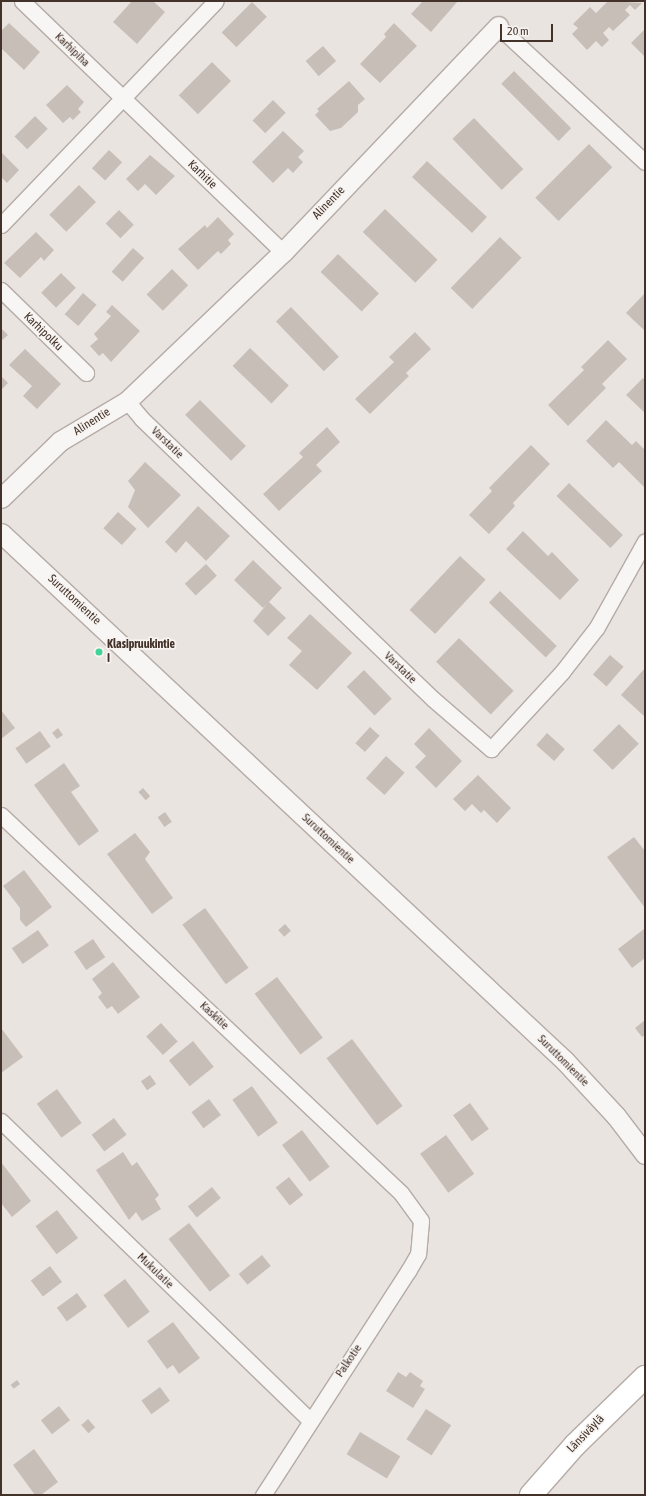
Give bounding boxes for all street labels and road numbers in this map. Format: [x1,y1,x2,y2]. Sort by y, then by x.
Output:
street label: Karhipiha [51,30,93,70]
street label: Karhitie [184,158,220,192]
street label: Alinentie [310,183,348,223]
street label: Karhipolku [20,310,66,354]
street label: Alinentie [71,405,113,439]
street label: Varstatie [148,424,186,462]
street label: Suruttomientie [45,572,103,628]
street label: Varstatie [381,649,419,687]
street label: Suruttomientie [299,811,357,867]
street label: Kaskitie [196,999,232,1033]
street label: Suruttomientie [534,1032,592,1090]
street label: Mukulatie [134,1250,176,1292]
street label: Palkotie [333,1342,365,1380]
street label: Länsiväylä [564,1412,608,1456]

